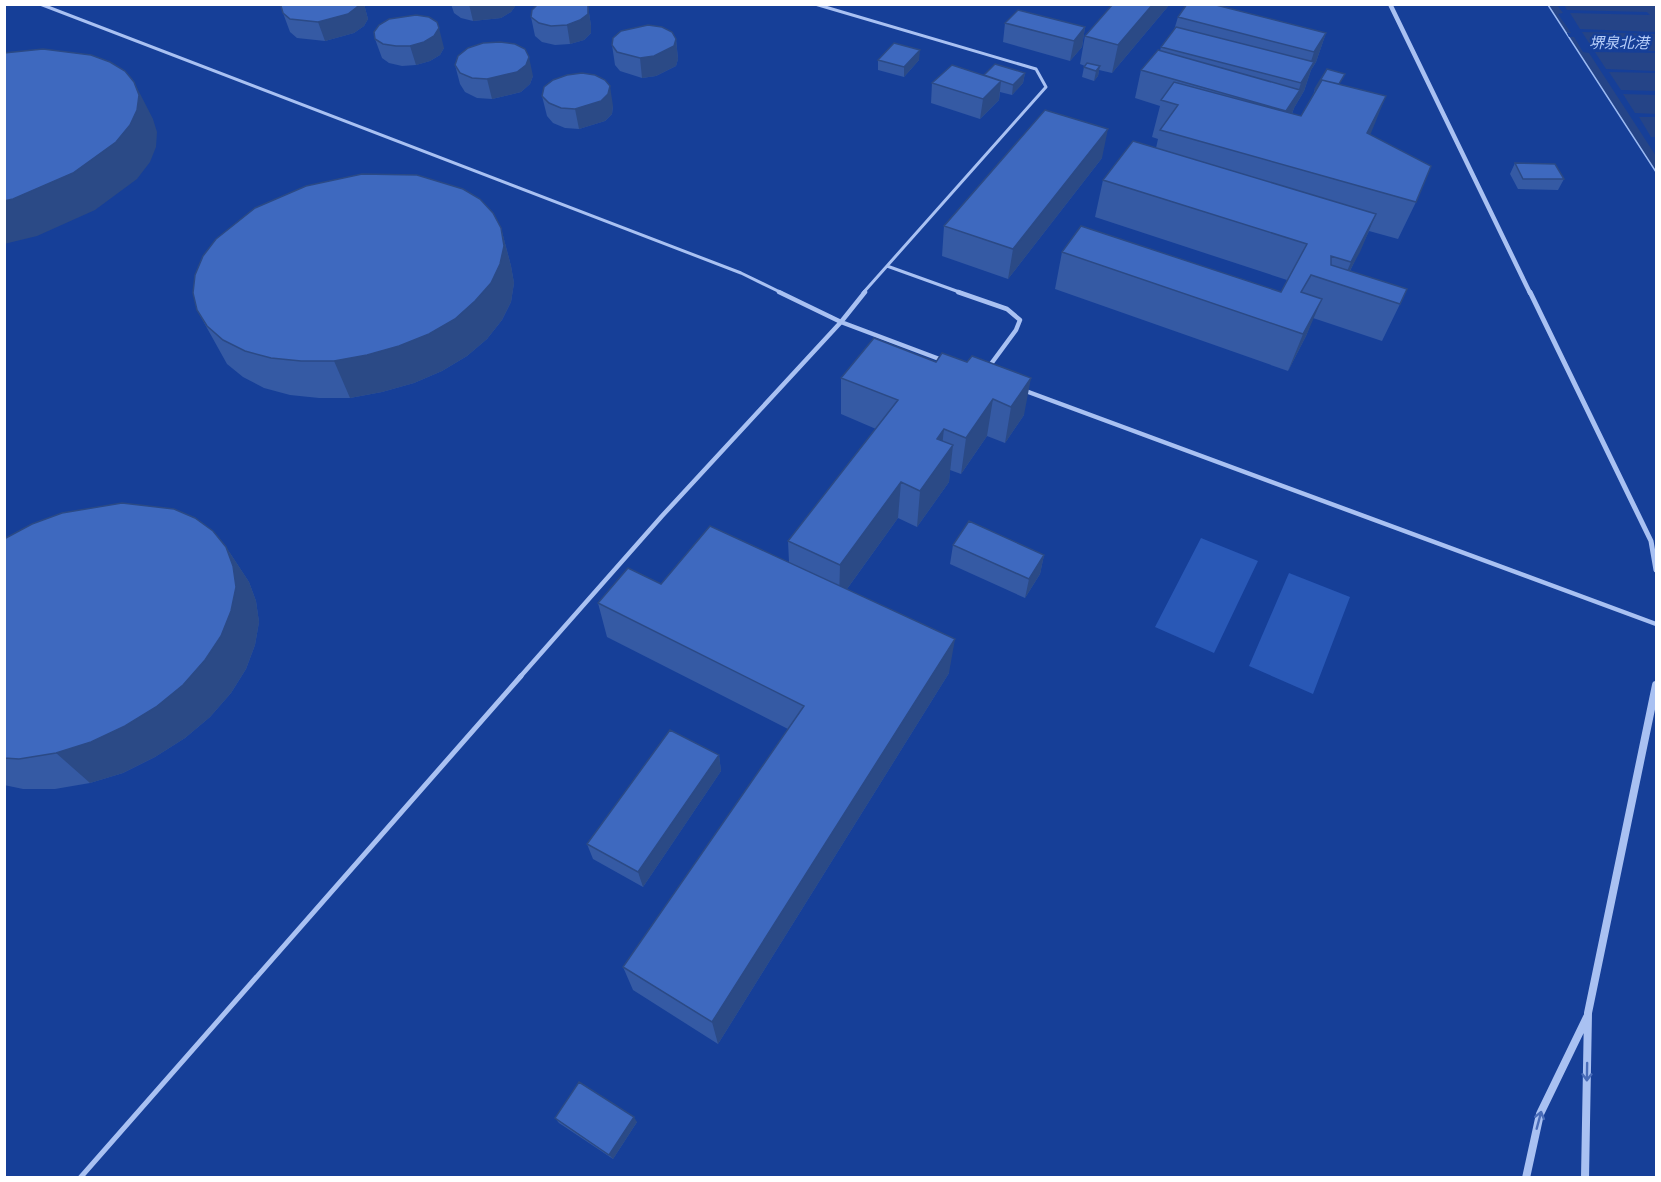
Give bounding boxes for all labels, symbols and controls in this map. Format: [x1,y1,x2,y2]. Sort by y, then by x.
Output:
water label: 堺泉北港 [1589,34,1651,51]
one-way arrow [1581,1061,1593,1081]
one-way arrow [1534,1111,1545,1130]

